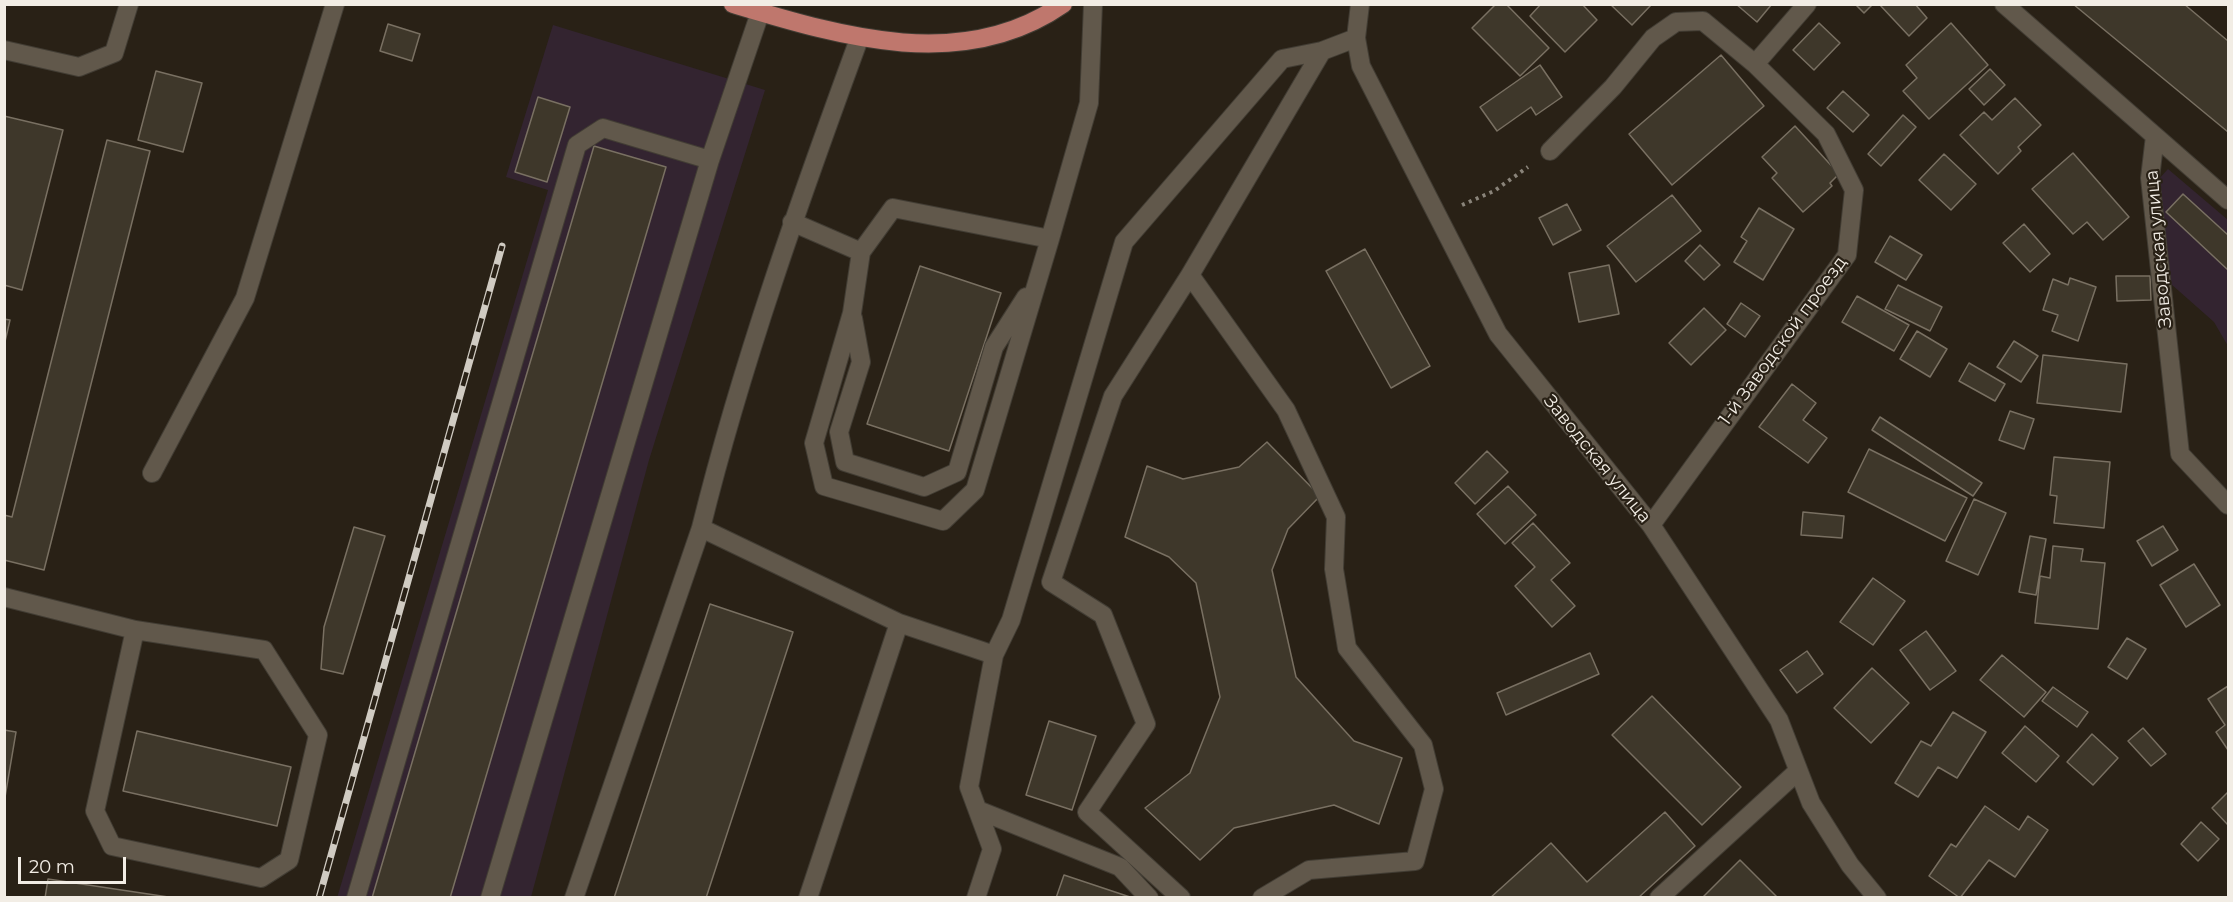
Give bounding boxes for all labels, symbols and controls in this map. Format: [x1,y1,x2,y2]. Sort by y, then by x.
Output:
street label: Заводская улица [2141,169,2177,329]
street label: 1-й Заводской проезд [1714,252,1852,430]
street label: Заводская улица [1539,391,1655,527]
scale bar [21,845,129,883]
text: 20 m [29,856,75,878]

